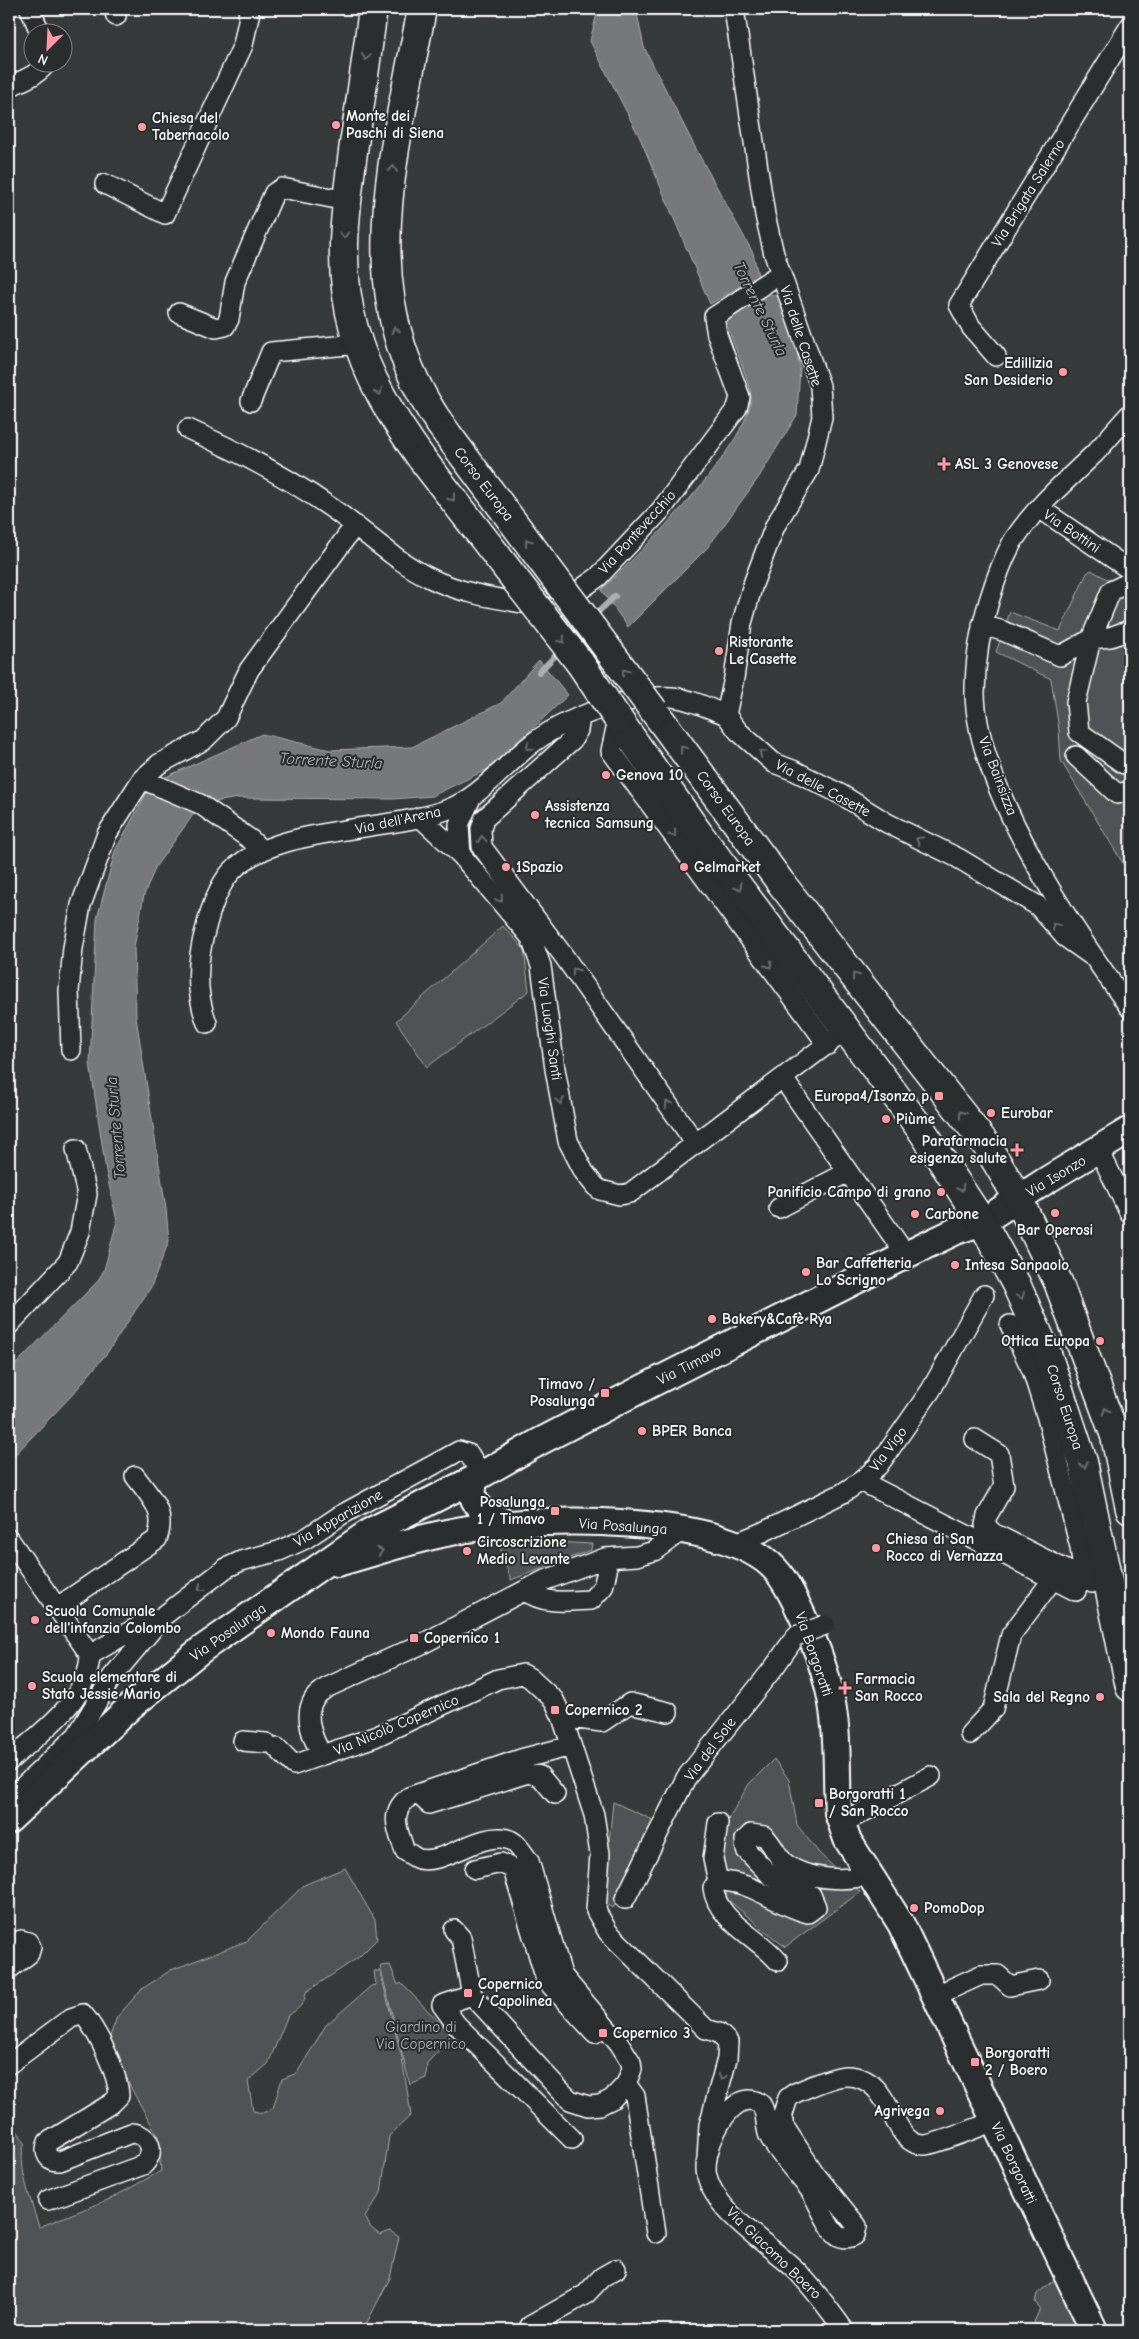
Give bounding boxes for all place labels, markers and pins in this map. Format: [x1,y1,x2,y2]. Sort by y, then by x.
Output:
place label: Monte dei Paschi di Siena [346,107,444,142]
place label: Chiesa del Tabernacolo [152,109,230,144]
marker: Monte dei Paschi di Siena [330,119,342,131]
marker: Chiesa del Tabernacolo [136,121,148,133]
place label: Edillizia San Desiderio [964,354,1053,389]
marker: Edillizia San Desiderio [1057,366,1069,378]
place label: ASL 3 Genovese [955,455,1058,473]
marker: ASL 3 Genovese [937,457,951,471]
place label: Ristorante Le Casette [729,633,797,668]
marker: Ristorante Le Casette [713,645,725,657]
place label: Genova 10 [616,766,683,784]
marker: Genova 10 [600,769,612,781]
place label: Assistenza tecnica Samsung [544,797,654,832]
marker: Assistenza tecnica Samsung [529,809,541,821]
place label: 1Spazio [516,858,564,876]
place label: Gelmarket [694,858,762,876]
marker: 1Spazio [500,861,512,873]
marker: Gelmarket [678,861,690,873]
place label: Europa4/Isonzo p [814,1087,929,1105]
marker: Europa4/Isonzo p [933,1090,945,1102]
place label: Eurobar [1001,1104,1053,1122]
marker: Eurobar [985,1107,997,1119]
place label: Piùme [896,1110,935,1128]
marker: Piùme [880,1113,892,1125]
place label: Parafarmacia esigenza salute [910,1132,1007,1167]
marker: Parafarmacia esigenza salute [1011,1144,1023,1156]
place label: Panificio Campo di grano [767,1183,931,1201]
marker: Panificio Campo di grano [935,1186,947,1198]
place label: Carbone [925,1205,979,1223]
marker: Bar Operosi [1049,1207,1061,1219]
marker: Carbone [909,1208,921,1220]
place label: Bar Operosi [1017,1221,1093,1239]
place label: Bar Caffetteria Lo Scrigno [816,1254,912,1289]
place label: Intesa Sanpaolo [965,1256,1069,1274]
marker: Intesa Sanpaolo [949,1259,961,1271]
marker: Bar Caffetteria Lo Scrigno [800,1266,812,1278]
place label: Bakery&Cafè Rya [722,1310,832,1328]
marker: Bakery&Cafè Rya [706,1313,718,1325]
place label: Ottica Europa [1001,1332,1090,1350]
marker: Ottica Europa [1094,1335,1106,1347]
place label: Timavo / Posalunga [530,1375,595,1410]
marker: Timavo / Posalunga [599,1387,611,1399]
place label: BPER Banca [652,1422,732,1440]
marker: BPER Banca [636,1425,648,1437]
place label: Posalunga 1 / Timavo [477,1493,545,1528]
marker: Posalunga 1 / Timavo [549,1505,561,1517]
place label: Chiesa di San Rocco di Vernazza [886,1530,1003,1565]
place label: Circoscrizione Medio Levante [477,1533,570,1568]
marker: Chiesa di San Rocco di Vernazza [870,1542,882,1554]
marker: Circoscrizione Medio Levante [461,1545,473,1557]
place label: Scuola Comunale dell'infanzia Colombo [45,1602,181,1637]
marker: Scuola Comunale dell'infanzia Colombo [29,1614,41,1626]
place label: Mondo Fauna [281,1624,370,1642]
marker: Mondo Fauna [265,1627,277,1639]
place label: Copernico 1 [424,1629,500,1647]
marker: Copernico 1 [408,1632,420,1644]
place label: Scuola elementare di Stato Jessie Mario [42,1668,177,1703]
place label: Farmacia San Rocco [855,1670,923,1705]
marker: Scuola elementare di Stato Jessie Mario [26,1680,38,1692]
marker: Farmacia San Rocco [839,1682,851,1694]
place label: Sala del Regno [993,1688,1090,1706]
marker: Sala del Regno [1094,1691,1106,1703]
place label: Copernico 2 [565,1701,642,1719]
marker: Copernico 2 [549,1704,561,1716]
place label: Borgoratti 1 / San Rocco [829,1785,909,1820]
marker: Borgoratti 1 / San Rocco [813,1797,825,1809]
place label: PomoDop [924,1899,985,1917]
marker: PomoDop [908,1902,920,1914]
place label: Copernico / Capolinea [478,1975,552,2010]
marker: Copernico / Capolinea [462,1987,474,1999]
place label: Copernico 3 [613,2024,690,2042]
marker: Copernico 3 [597,2027,609,2039]
place label: Borgoratti 2 / Boero [985,2044,1050,2079]
marker: Borgoratti 2 / Boero [969,2056,981,2068]
place label: Agrivega [874,2102,930,2120]
marker: Agrivega [934,2105,946,2117]

